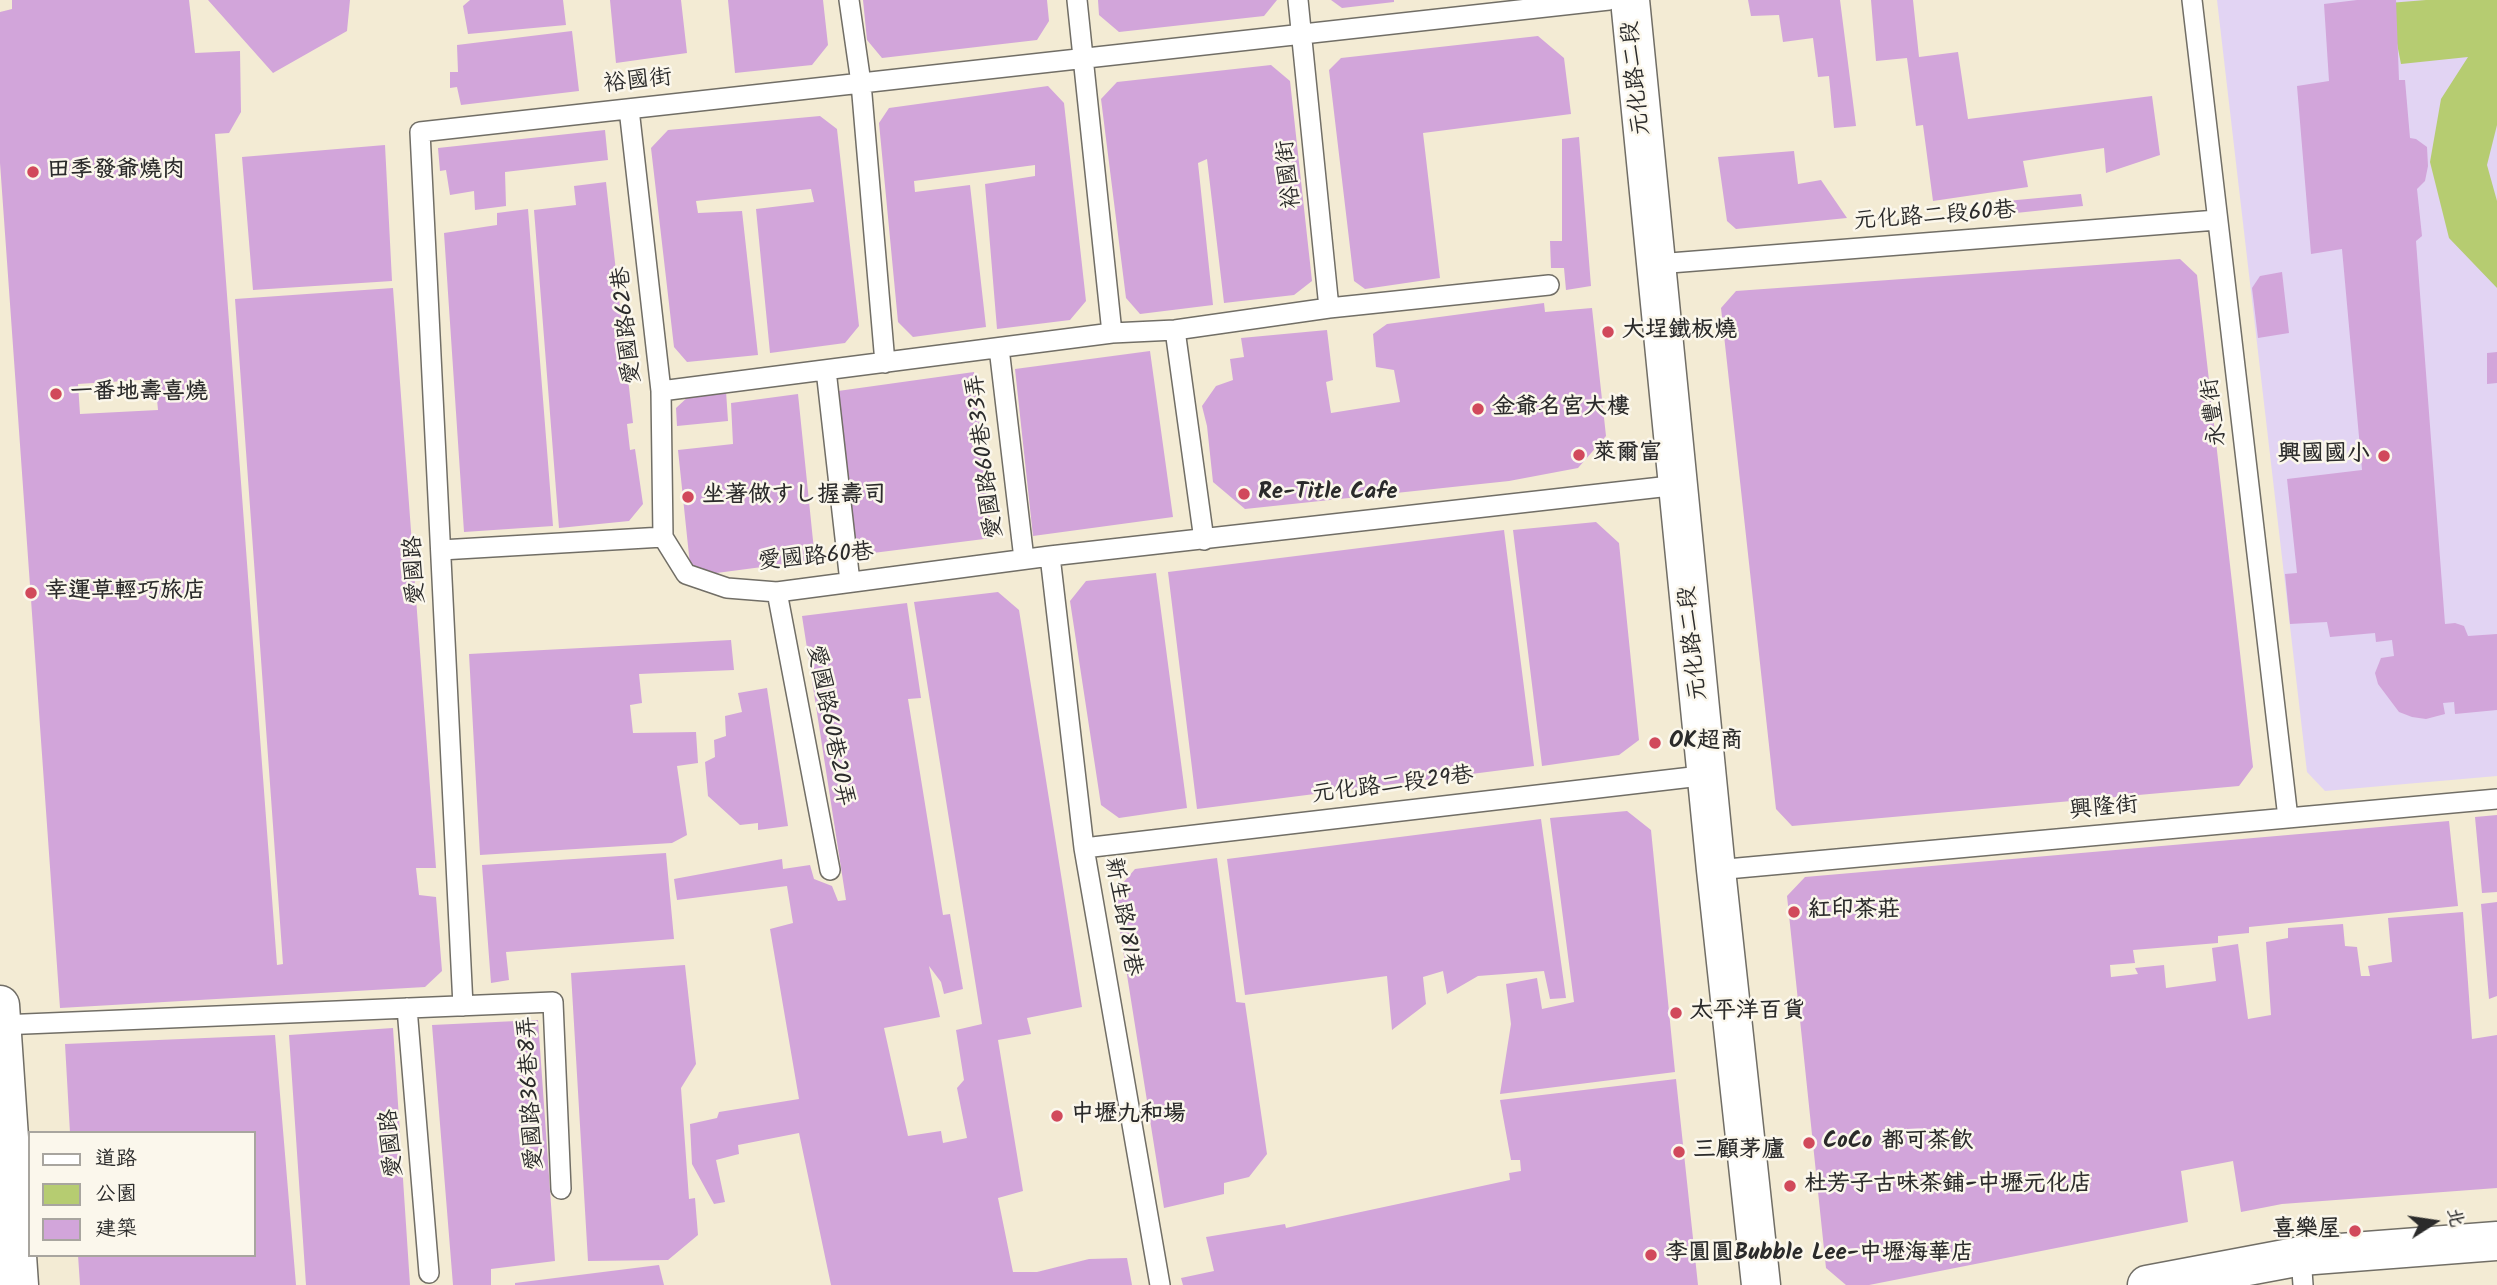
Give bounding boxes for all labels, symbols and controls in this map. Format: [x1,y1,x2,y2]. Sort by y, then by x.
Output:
street label: 元化路二段 [1618,19,1658,137]
street label: 裕國街 [602,66,674,100]
street label: 裕國街 [1274,138,1308,210]
place label: 田季發爺燒肉 [47,158,185,186]
marker: 田季發爺燒肉 [25,164,41,180]
street label: 元化路二段60巷 [1853,199,2017,237]
street label: 愛國路62巷 [609,265,649,385]
place label: 大埕鐵板燒 [1622,318,1737,346]
marker: 大埕鐵板燒 [1600,324,1616,340]
street label: 愛國路60巷33弄 [963,372,1011,540]
street label: 永豐街 [2198,376,2234,448]
place label: 一番地壽喜燒 [70,380,208,408]
marker: 一番地壽喜燒 [48,386,64,402]
place label: 金爺名宮大樓 [1492,395,1630,423]
marker: 金爺名宮大樓 [1470,401,1486,417]
place label: 萊爾富 [1593,441,1662,469]
place label: 興國國小 [2278,442,2370,470]
marker: 萊爾富 [1571,447,1587,463]
marker: 興國國小 [2376,448,2392,464]
place label: Re-Title Cafe [1258,480,1397,508]
place label: 坐著做すし握壽司 [702,483,886,511]
marker: Re-Title Cafe [1236,486,1252,502]
marker: 坐著做すし握壽司 [680,489,696,505]
street label: 愛國路 [401,535,433,605]
street label: 愛國路60巷 [757,540,875,578]
place label: 幸運草輕巧旅店 [45,579,206,607]
street label: 元化路二段 [1675,584,1715,702]
marker: 幸運草輕巧旅店 [23,585,39,601]
street label: 愛國路60巷20弄 [799,643,857,809]
place label: OK超商 [1669,729,1743,757]
marker: OK超商 [1647,735,1663,751]
street label: 元化路二段29巷 [1311,763,1475,811]
street label: 興隆街 [2068,793,2140,827]
street label: 新生路181巷 [1097,855,1145,979]
place label: 紅印茶莊 [1808,898,1900,926]
marker: 紅印茶莊 [1786,904,1802,920]
place label: 太平洋百貨 [1690,999,1805,1027]
marker: 太平洋百貨 [1668,1005,1684,1021]
street label: 愛國路36巷8弄 [515,1015,551,1171]
place label: 中壢九和場 [1071,1102,1186,1130]
street label: 愛國路 [377,1107,411,1179]
marker: 中壢九和場 [1049,1108,1065,1124]
place label: CoCo 都可茶飲 [1823,1129,1973,1157]
legend [28,1131,256,1257]
marker: CoCo 都可茶飲 [1801,1135,1817,1151]
place label: 三顧茅廬 [1693,1138,1785,1166]
text: 道路 [95,1143,137,1176]
marker: 三顧茅廬 [1671,1144,1687,1160]
place label: 杜芳子古味茶鋪-中壢元化店 [1804,1172,2092,1200]
text: 公園 [95,1178,137,1211]
marker: 杜芳子古味茶鋪-中壢元化店 [1782,1178,1798,1194]
north arrow [2399,1187,2469,1257]
text: 北 [2438,1205,2471,1230]
text: 建築 [95,1213,137,1246]
place label: 喜樂屋 [2272,1217,2341,1245]
marker: 喜樂屋 [2347,1223,2363,1239]
place label: 李圓圓Bubble Lee-中壢海華店 [1665,1241,1974,1269]
marker: 李圓圓Bubble Lee-中壢海華店 [1643,1247,1659,1263]

